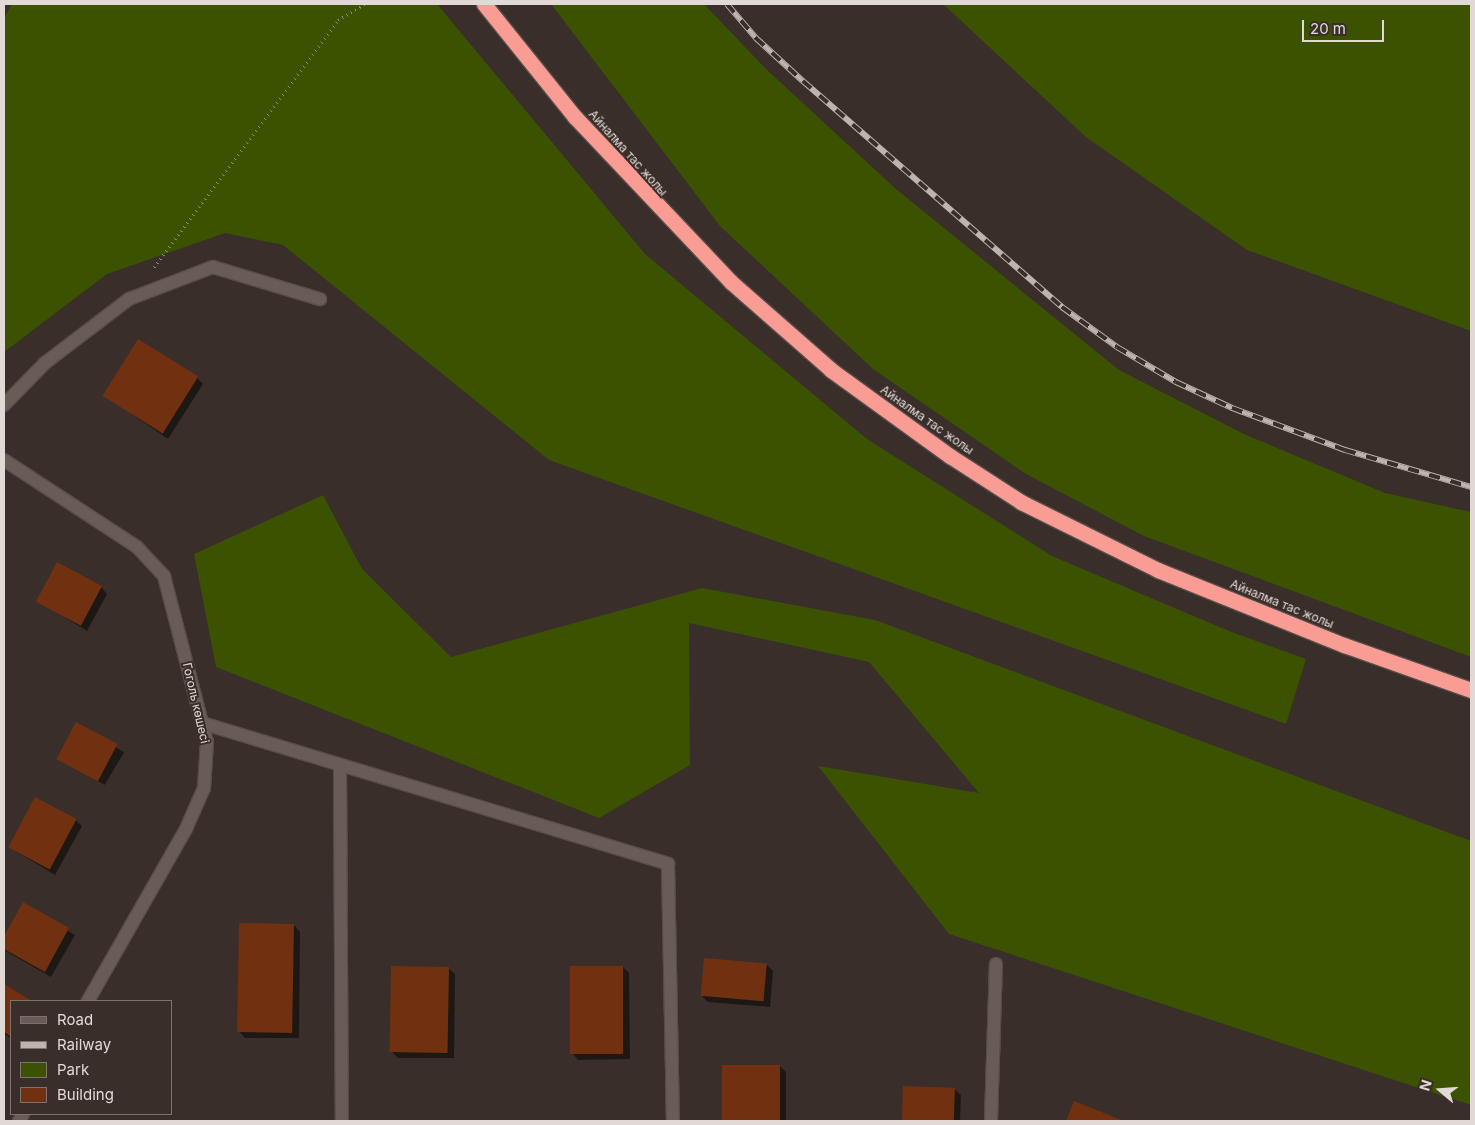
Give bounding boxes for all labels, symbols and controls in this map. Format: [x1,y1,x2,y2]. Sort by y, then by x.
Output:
scale bar [1305,10,1388,42]
text: 20 m [1310,19,1346,38]
street label: Айналма тас жолы [586,107,670,199]
street label: Айналма тас жолы [878,382,976,458]
street label: Айналма тас жолы [1228,577,1336,631]
street label: Гоголь көшесі [180,661,212,745]
legend [10,1000,172,1115]
text: Road [57,1010,93,1029]
text: Railway [57,1035,111,1054]
text: Park [57,1060,89,1079]
north arrow [1415,1065,1465,1115]
text: N [1416,1078,1435,1093]
text: Building [57,1085,114,1104]

